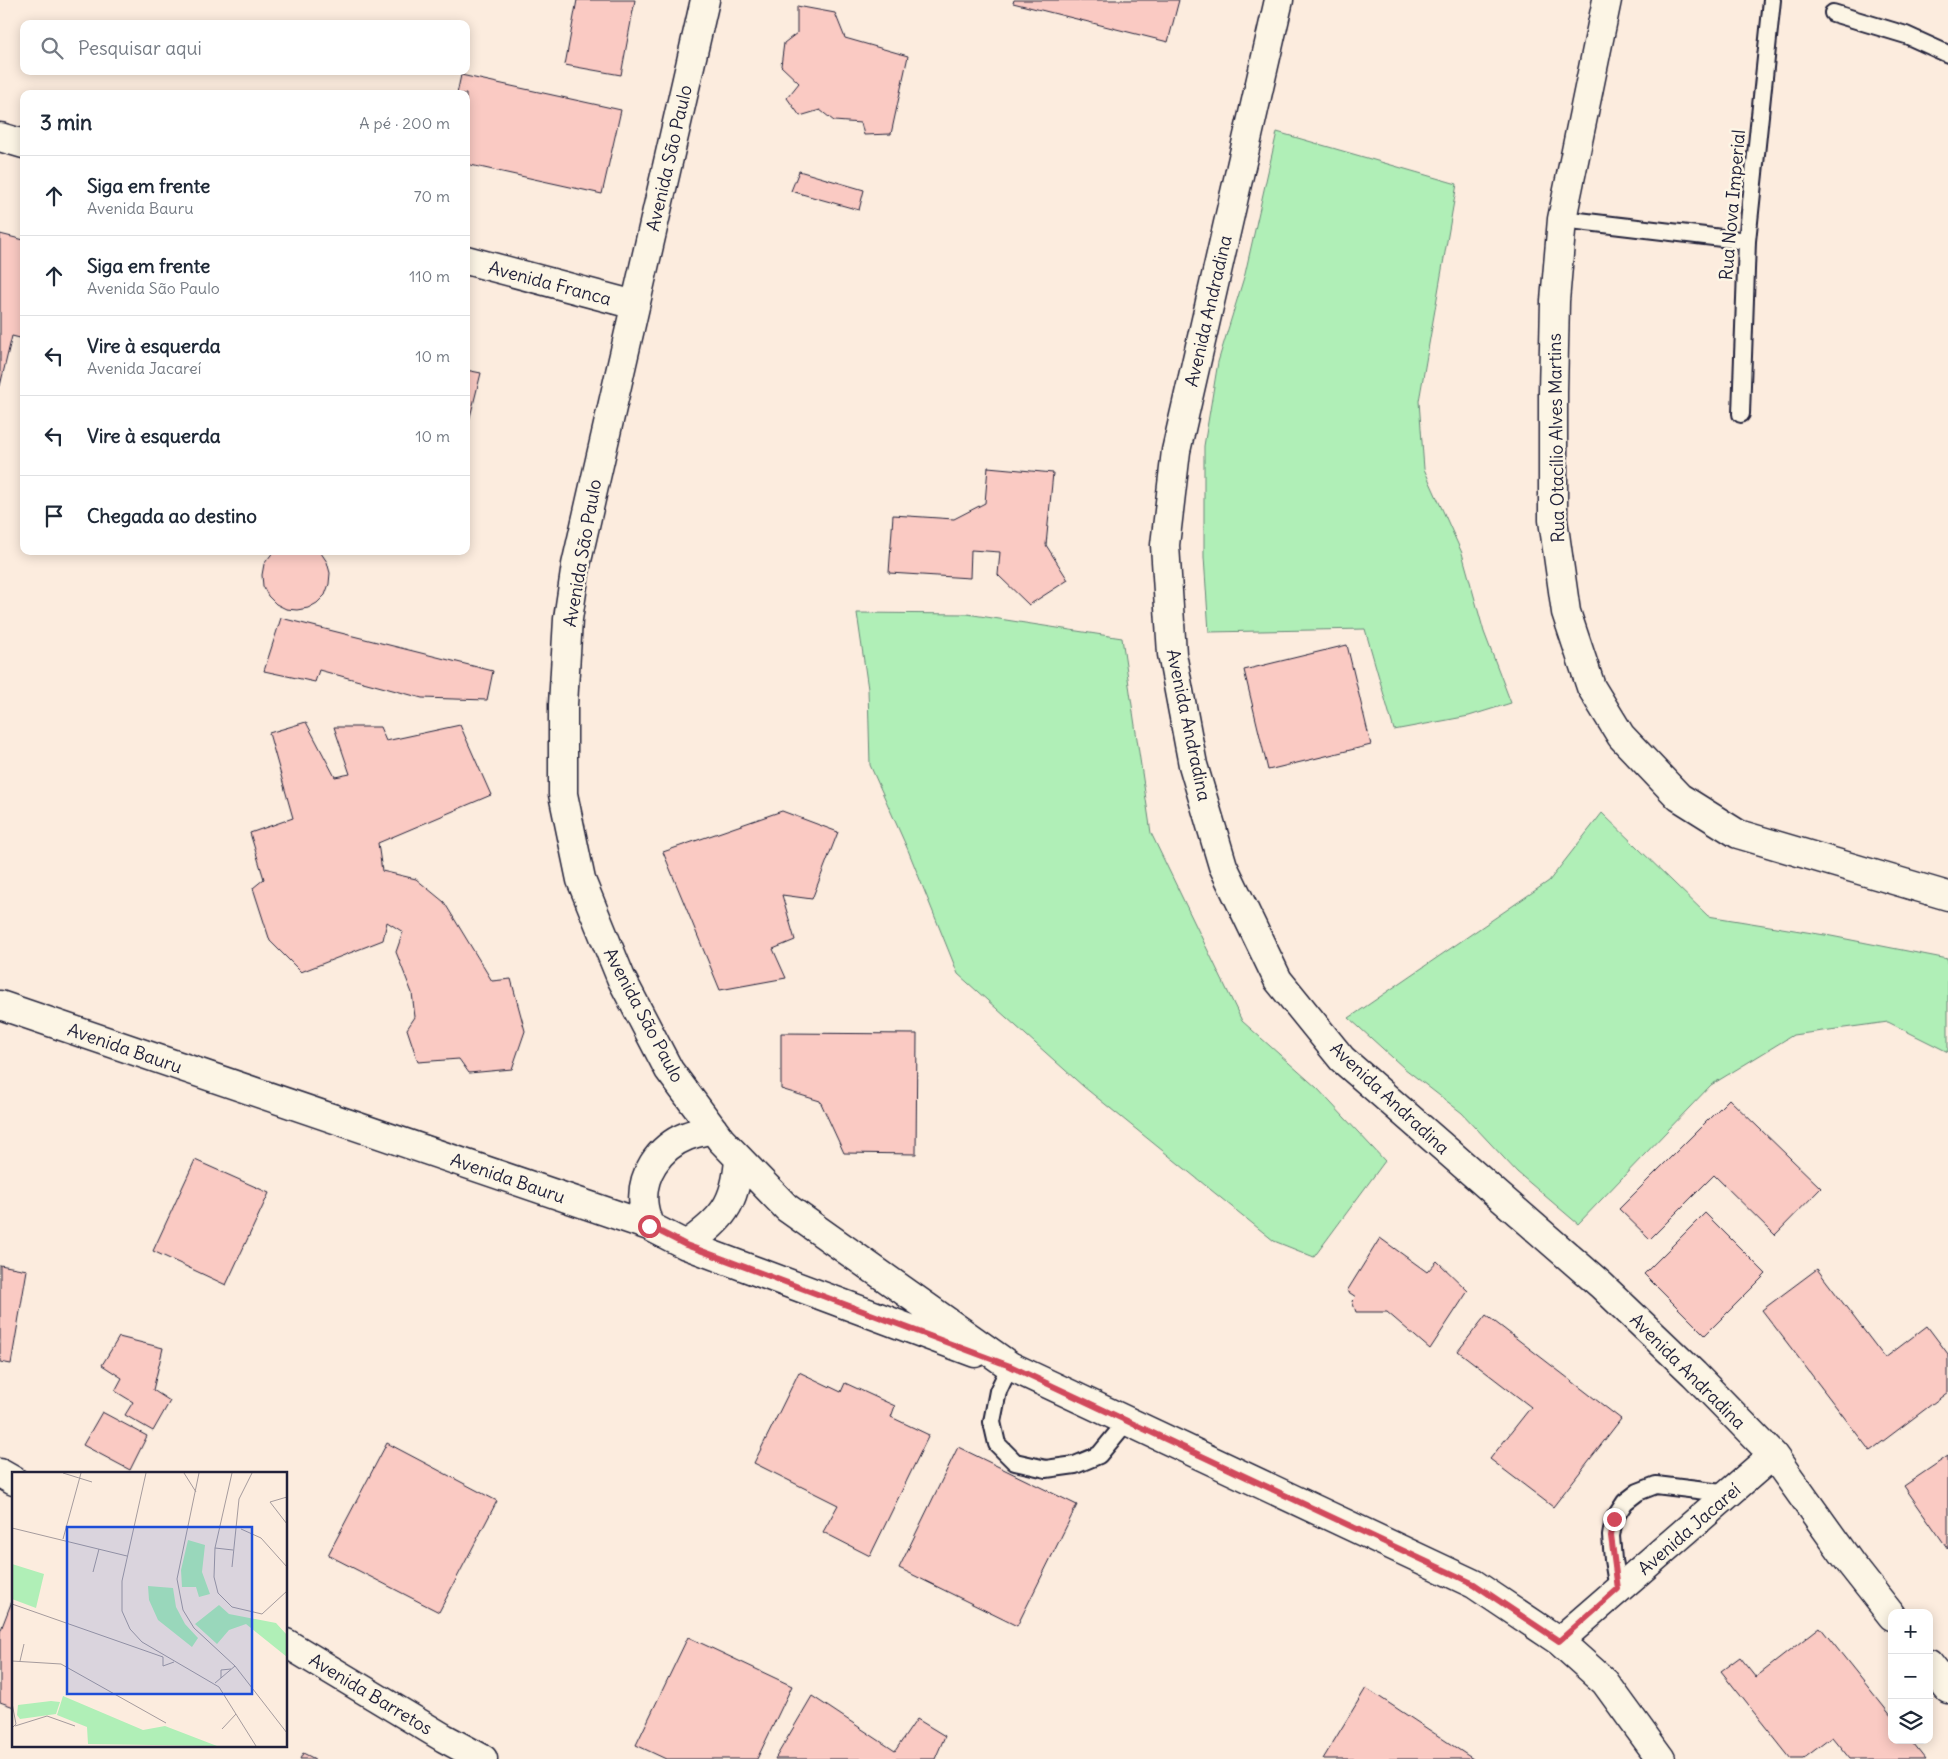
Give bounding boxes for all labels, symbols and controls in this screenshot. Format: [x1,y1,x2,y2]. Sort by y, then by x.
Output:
search box [20,20,470,75]
icon: search [38,34,66,62]
text: Pesquisar aqui [78,36,202,60]
street label: Avenida São Paulo [641,83,697,233]
text: 3 min [40,109,92,136]
text: A pé · 200 m [359,113,450,133]
street label: Rua Nova Imperial [1714,129,1750,281]
text: Siga em frente [87,174,210,198]
icon: ahead [40,182,68,210]
text: 70 m [414,186,450,206]
text: Avenida Bauru [87,198,194,218]
street label: Avenida Andradina [1179,233,1237,389]
text: Siga em frente [87,254,210,278]
street label: Avenida Franca [486,256,614,310]
icon: ahead [40,262,68,290]
text: 110 m [409,266,450,286]
text: Avenida São Paulo [87,278,220,298]
street label: Rua Otacílio Alves Martins [1543,333,1569,543]
text: Vire à esquerda [87,334,221,358]
icon: left [40,342,68,370]
text: 10 m [415,346,450,366]
text: Avenida Jacareí [87,358,201,378]
icon: left [40,422,68,450]
text: Vire à esquerda [87,424,221,448]
text: 10 m [415,426,450,446]
street label: Avenida São Paulo [558,477,606,629]
icon: arrive [40,502,68,530]
text: Chegada ao destino [87,504,257,528]
street label: Avenida Andradina [1162,647,1216,803]
street label: Avenida São Paulo [599,944,689,1086]
street label: Avenida Bauru [65,1018,185,1078]
street label: Avenida Andradina [1326,1037,1454,1159]
street label: Avenida Bauru [448,1148,568,1208]
route start [638,1215,661,1238]
street label: Avenida Andradina [1625,1308,1751,1434]
inset map [12,1472,288,1746]
street label: Avenida Jacareí [1633,1478,1745,1580]
route end [1603,1508,1626,1531]
map controls [1888,1609,1933,1744]
button: + [1888,1609,1933,1654]
street label: Avenida Barretos [305,1648,437,1740]
button: − [1888,1654,1933,1699]
button: layers [1888,1699,1933,1744]

